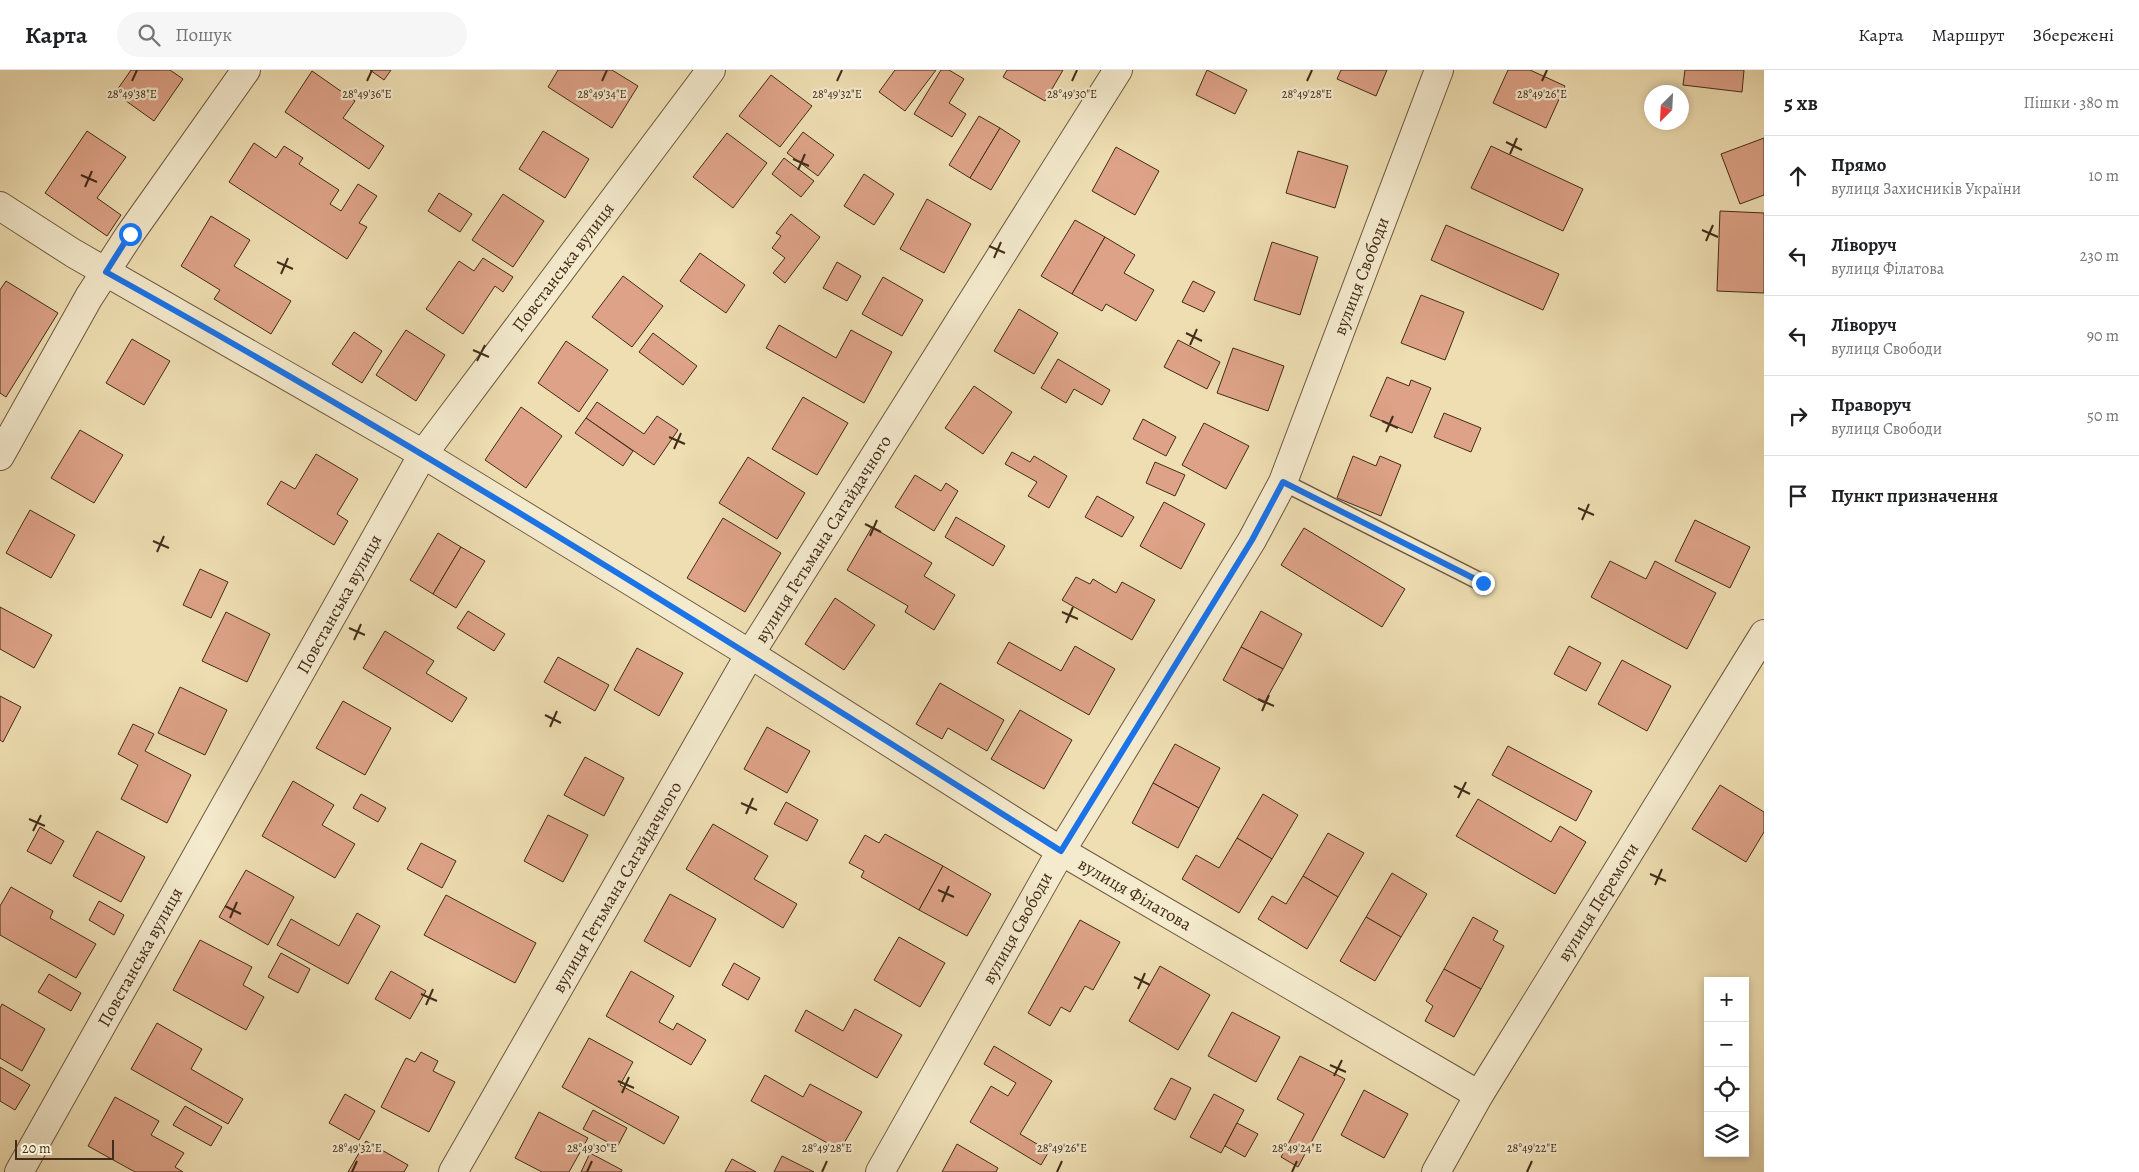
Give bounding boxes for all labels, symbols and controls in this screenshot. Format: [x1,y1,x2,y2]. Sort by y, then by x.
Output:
search box [117,12,467,57]
text: Карта [25,19,87,51]
icon: search [135,21,163,49]
text: Пошук [175,22,232,48]
text: Карта [1858,23,1904,47]
text: Маршрут [1932,23,2005,47]
text: Збережені [2033,23,2114,47]
north arrow [1644,85,1689,130]
text: 28°49'38"E [107,86,157,102]
text: 28°49'36"E [342,86,392,102]
text: 28°49'34"E [577,86,627,102]
text: 28°49'32"E [812,86,862,102]
text: 28°49'30"E [1047,86,1097,102]
text: 28°49'28"E [1282,86,1332,102]
text: 28°49'26"E [1517,86,1567,102]
text: 5 хв [1784,89,1818,117]
text: Пішки · 380 m [2024,92,2119,114]
text: Прямо [1831,152,1886,178]
icon: ahead [1784,162,1812,190]
text: 10 m [2089,165,2119,187]
text: вулиця Захисників України [1831,178,2021,200]
street label: Повстанська вулиця [506,197,620,337]
street label: вулиця Свободи [1327,213,1395,339]
route start [119,223,142,246]
text: Ліворуч [1831,232,1897,258]
icon: left [1784,242,1812,270]
text: 230 m [2080,245,2119,267]
text: вулиця Філатова [1831,258,1944,280]
text: Ліворуч [1831,312,1897,338]
icon: left [1784,322,1812,350]
text: 90 m [2087,325,2119,347]
text: вулиця Свободи [1831,338,1942,360]
text: Праворуч [1831,392,1911,418]
icon: right [1784,402,1812,430]
text: 50 m [2087,405,2119,427]
text: вулиця Свободи [1831,418,1942,440]
street label: вулиця Гетьмана Сагайдачного [749,431,897,647]
icon: arrive [1784,482,1812,510]
text: Пункт призначення [1831,483,1998,509]
street label: Повстанська вулиця [291,530,387,678]
route end [1472,572,1495,595]
street label: вулиця Гетьмана Сагайдачного [546,777,688,997]
street label: вулиця Перемоги [1552,838,1644,966]
street label: вулиця Філатова [1074,852,1197,937]
street label: вулиця Свободи [976,868,1058,988]
street label: Повстанська вулиця [92,883,188,1031]
map controls [1704,977,1749,1157]
button: + [1704,977,1749,1022]
button: − [1704,1022,1749,1067]
button: locate [1704,1067,1749,1112]
button: layers [1704,1112,1749,1157]
scale bar [15,1137,114,1160]
text: 20 m [22,1139,51,1158]
text: 28°49'32"E [332,1140,382,1156]
text: 28°49'30"E [567,1140,617,1156]
text: 28°49'28"E [802,1140,852,1156]
text: 28°49'26"E [1037,1140,1087,1156]
text: 28°49'24"E [1272,1140,1322,1156]
text: 28°49'22"E [1507,1140,1557,1156]

